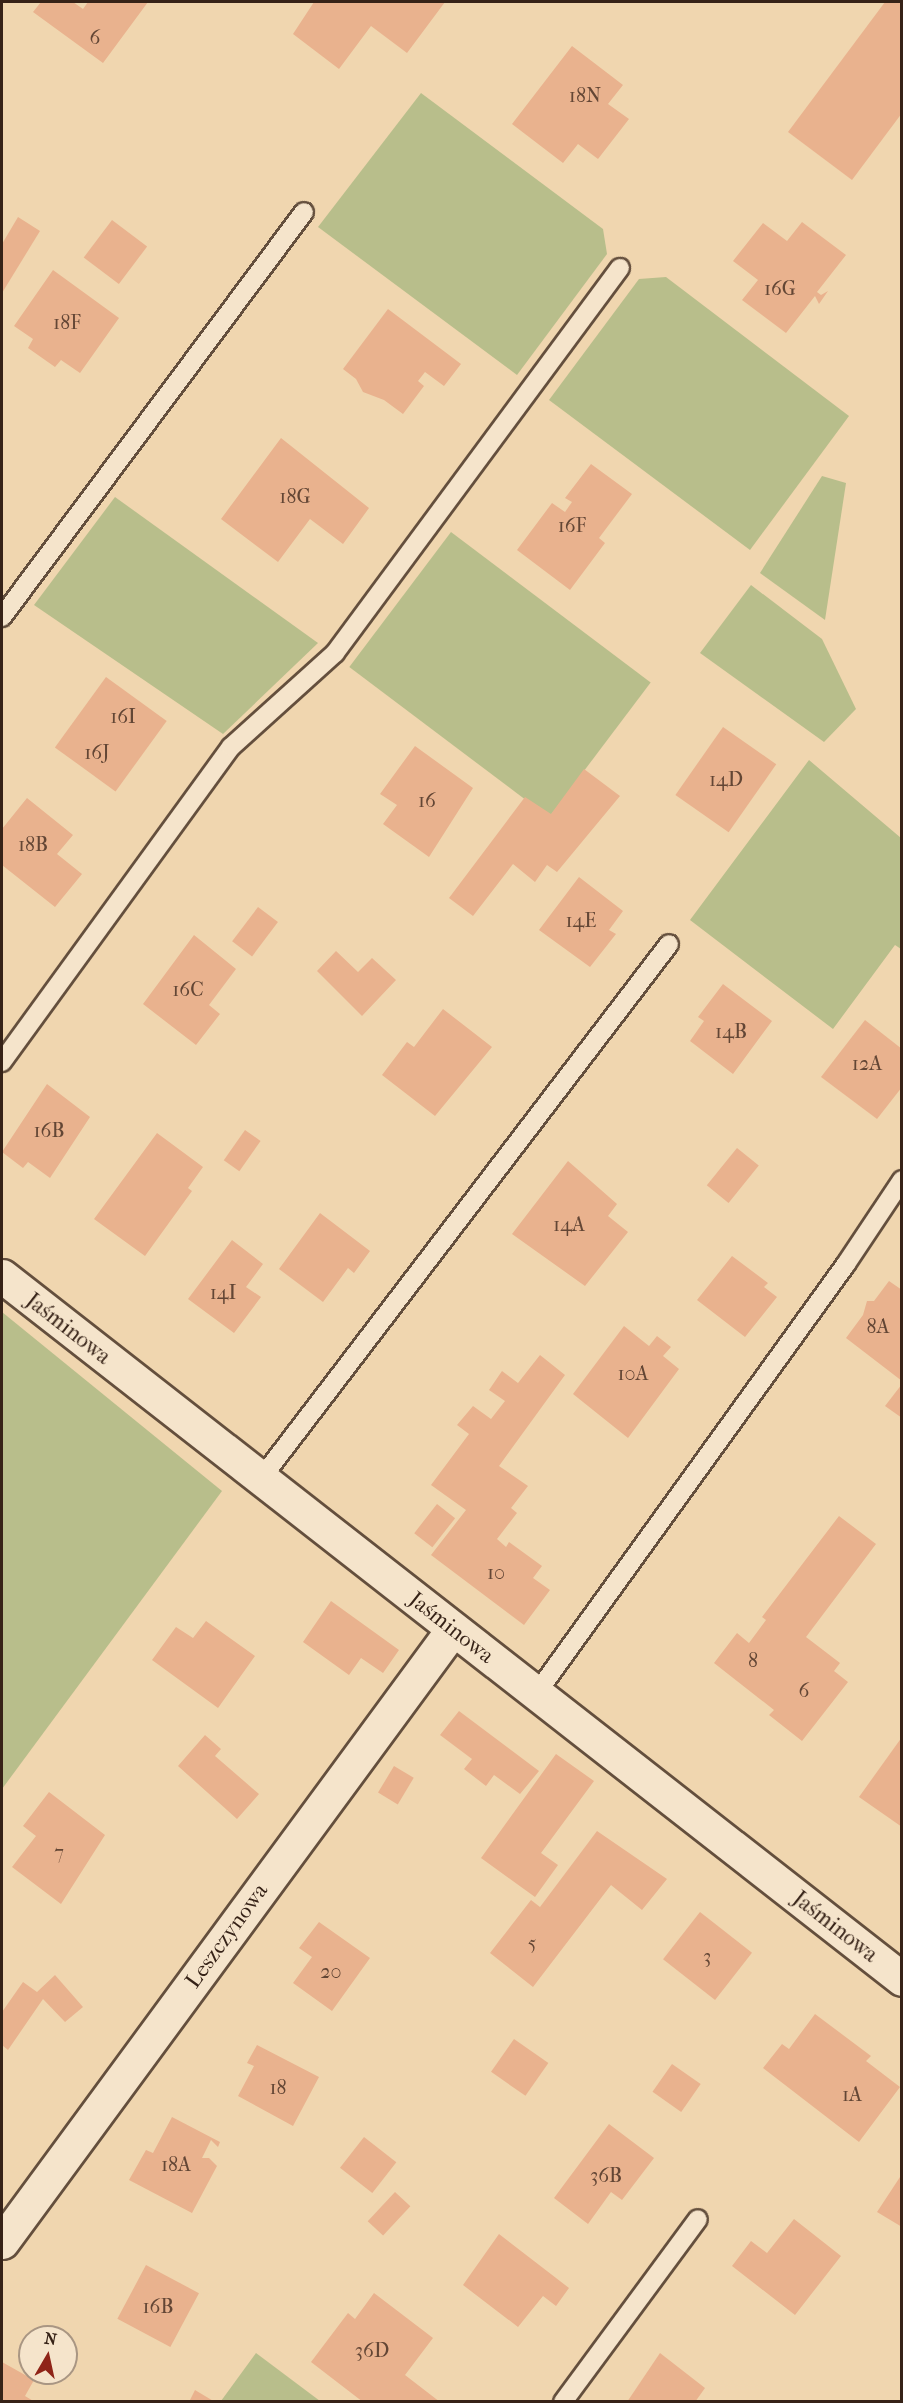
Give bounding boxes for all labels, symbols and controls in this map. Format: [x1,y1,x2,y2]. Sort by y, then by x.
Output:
house number: 6 [90,25,100,49]
house number: 18N [569,83,601,107]
house number: 16G [764,276,796,300]
house number: 18F [53,310,81,334]
house number: 18G [279,484,311,508]
house number: 16F [558,513,586,537]
house number: 16I [110,704,136,728]
house number: 16J [84,740,110,764]
house number: 14D [709,767,743,791]
house number: 16 [418,788,436,812]
house number: 18B [18,832,48,856]
house number: 14E [565,908,597,932]
house number: 16C [172,977,204,1001]
house number: 14B [715,1019,747,1043]
house number: 12A [852,1051,882,1075]
house number: 16B [34,1118,64,1142]
house number: 14A [553,1212,585,1236]
house number: 14I [210,1280,236,1304]
street label: Jaśminowa [20,1288,116,1370]
house number: 8A [866,1314,890,1338]
house number: 10A [617,1361,649,1385]
house number: 10 [487,1560,505,1584]
street label: Jaśminowa [403,1587,499,1669]
house number: 8 [748,1648,758,1672]
house number: 6 [799,1678,809,1702]
house number: 7 [54,1840,64,1864]
street label: Leszczynowa [180,1879,274,1993]
street label: Jaśminowa [787,1886,883,1968]
house number: 5 [528,1931,536,1955]
house number: 3 [703,1944,711,1968]
house number: 20 [320,1959,342,1983]
house number: 18 [269,2075,287,2099]
house number: 1A [842,2082,862,2106]
house number: 18A [161,2152,191,2176]
house number: 36B [590,2163,622,2187]
house number: 16B [143,2294,173,2318]
north arrow [18,2325,78,2385]
text: N [43,2328,58,2349]
house number: 36D [355,2338,389,2362]

